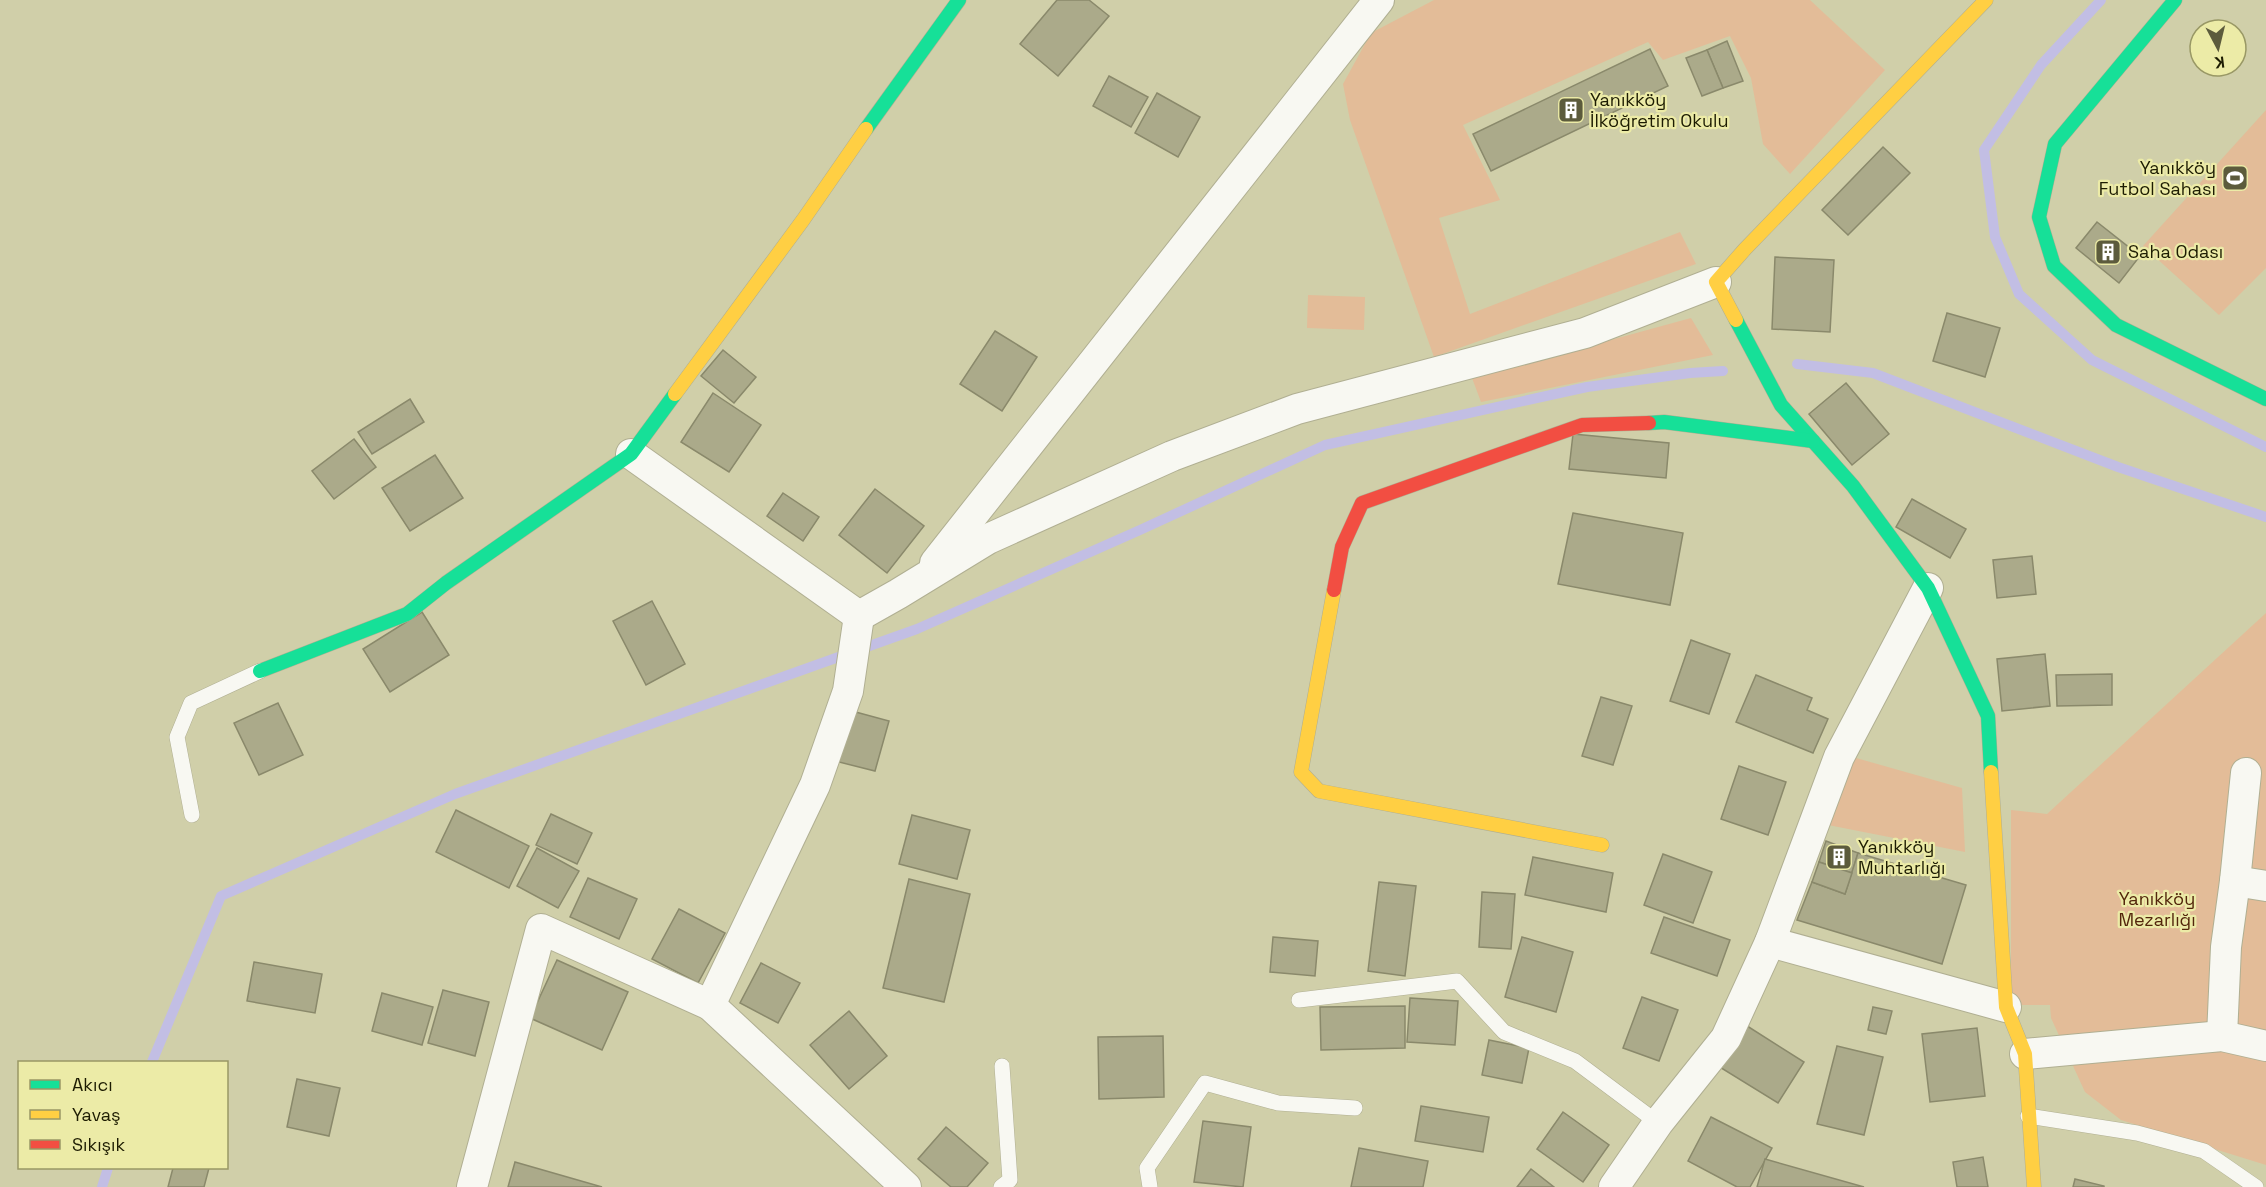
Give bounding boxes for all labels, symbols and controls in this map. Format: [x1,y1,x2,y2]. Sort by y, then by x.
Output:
north arrow [2188,18,2248,78]
text: K [2214,51,2226,73]
place label: Yanıkköy İlköğretim Okulu [1590,88,1728,132]
building icon: Yanıkköy İlköğretim Okulu [1556,95,1586,125]
place label: Yanıkköy Futbol Sahası [2099,156,2216,200]
sports icon: Yanıkköy Futbol Sahası [2220,163,2250,193]
building icon: Saha Odası [2093,237,2123,267]
place label: Saha Odası [2128,240,2223,263]
place label: Yanıkköy Muhtarlığı [1858,835,1946,879]
building icon: Yanıkköy Muhtarlığı [1824,842,1854,872]
park label: Yanıkköy Mezarlığı [2118,887,2196,931]
legend [18,1061,228,1169]
text: Akıcı [72,1073,113,1096]
text: Yavaş [72,1103,121,1126]
text: Sıkışık [72,1133,125,1156]

